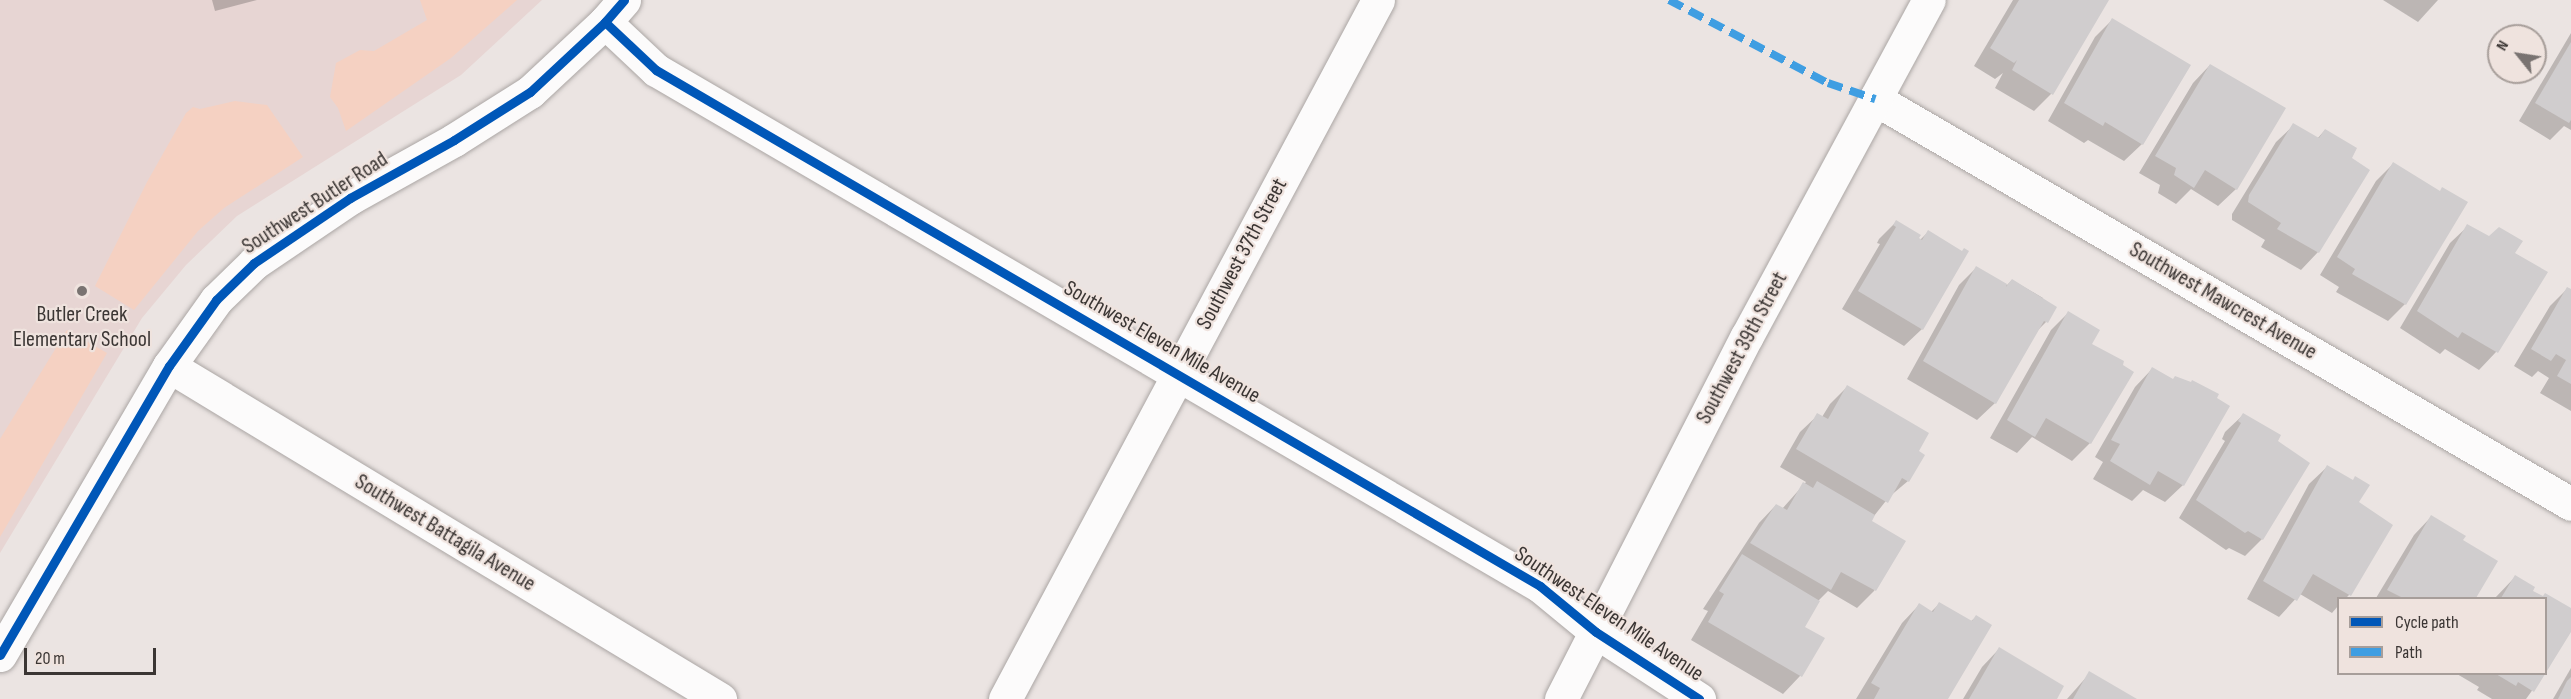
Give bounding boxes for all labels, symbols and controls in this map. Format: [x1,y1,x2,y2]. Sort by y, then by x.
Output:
north arrow [2487,24,2547,84]
text: N [2492,37,2513,54]
street label: Southwest Butler Road [237,146,393,260]
street label: Southwest 37th Street [1191,174,1293,334]
street label: Southwest Mawcrest Avenue [2125,237,2321,365]
street label: Southwest 39th Street [1691,268,1793,428]
street label: Southwest Eleven Mile Avenue [1059,275,1265,409]
marker: Butler Creek Elementary School [75,284,89,298]
place label: Butler Creek Elementary School [13,301,151,352]
street label: Southwest Battagila Avenue [350,469,540,597]
street label: Southwest Eleven Mile Avenue [1509,541,1709,687]
legend [2337,597,2547,675]
text: Cycle path [2395,612,2459,633]
scale bar [27,636,159,674]
text: Path [2395,642,2423,663]
text: 20 m [35,648,65,669]

